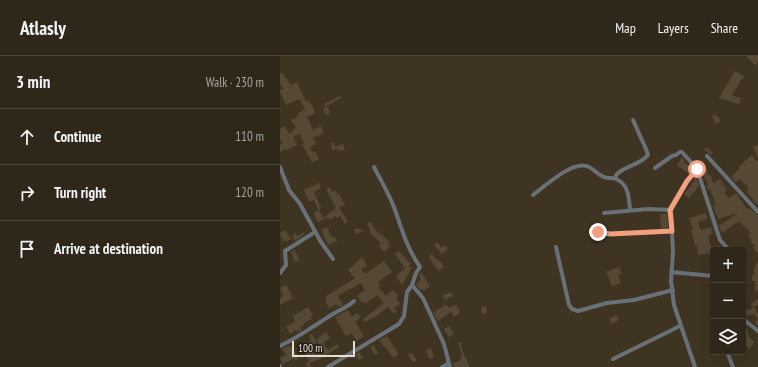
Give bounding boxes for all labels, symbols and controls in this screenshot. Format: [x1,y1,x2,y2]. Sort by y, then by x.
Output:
text: Atlasly [20,16,66,40]
text: Map [615,19,636,37]
text: Layers [658,19,689,37]
text: Share [711,19,738,37]
text: 3 min [16,71,50,93]
text: Walk · 230 m [206,74,264,91]
icon: ahead [16,126,38,148]
text: Continue [54,127,101,146]
text: 110 m [235,128,264,145]
route start [688,160,706,178]
icon: right [16,182,38,204]
text: Turn right [54,183,106,202]
text: 120 m [235,184,264,201]
route end [589,223,607,241]
icon: arrive [16,238,38,260]
text: Arrive at destination [54,239,163,258]
map controls [710,247,746,355]
button: + [710,247,746,283]
button: − [710,283,746,319]
button: layers [710,319,746,355]
scale bar [292,339,355,358]
text: 100 m [298,341,322,355]

